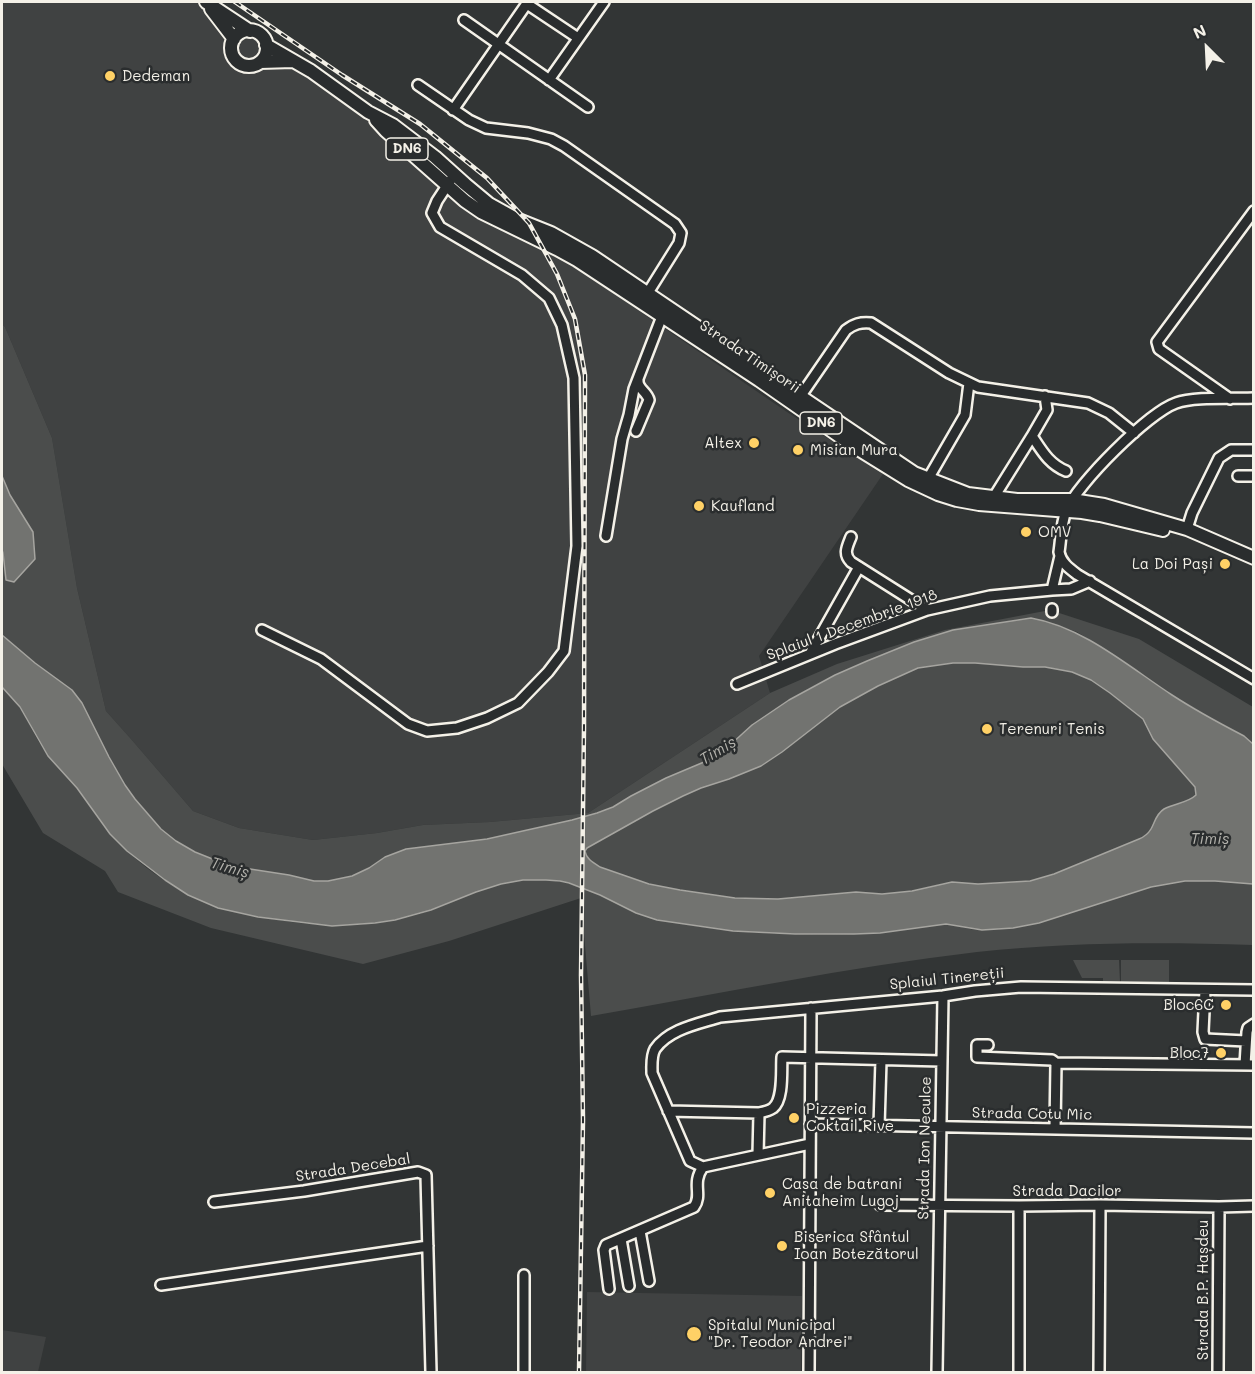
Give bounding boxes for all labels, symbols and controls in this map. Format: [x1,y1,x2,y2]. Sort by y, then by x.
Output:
north arrow [1177,18,1237,78]
text: N [1190,19,1209,43]
place label: Dedeman [122,67,190,85]
marker: Dedeman [103,69,117,83]
road number: DN6 [386,138,428,160]
street label: Strada Timișorii [696,317,804,397]
road number: DN6 [800,412,842,434]
place label: Altex [704,434,742,452]
marker: Altex [747,436,761,450]
place label: Misian Mura [810,441,898,459]
marker: Misian Mura [791,443,805,457]
place label: Kaufland [711,497,774,515]
marker: Kaufland [692,499,706,513]
place label: OMV [1038,523,1071,541]
marker: OMV [1019,525,1033,539]
place label: La Doi Pași [1132,555,1213,573]
marker: La Doi Pași [1218,557,1232,571]
street label: Splaiul 1 Decembrie 1918 [764,586,940,664]
place label: Terenuri Tenis [999,720,1105,738]
marker: Terenuri Tenis [980,722,994,736]
water label: Timiș [696,733,740,769]
water label: Timiș [1190,829,1230,849]
water label: Timiș [208,853,252,883]
street label: Splaiul Tinereții [889,964,1005,994]
place label: Bloc6C [1163,996,1214,1014]
marker: Bloc6C [1219,998,1233,1012]
place label: Bloc7 [1170,1044,1209,1062]
marker: Bloc7 [1214,1046,1228,1060]
street label: Strada Ion Neculce [915,1076,935,1220]
place label: Pizzeria Coktail Rive [806,1100,894,1135]
street label: Strada Cotu Mic [972,1104,1092,1124]
marker: Pizzeria Coktail Rive [787,1111,801,1125]
street label: Strada Decebal [294,1150,412,1186]
place label: Casa de batrani Anitaheim Lugoj [782,1175,902,1210]
street label: Strada Dacilor [1013,1182,1121,1200]
marker: Casa de batrani Anitaheim Lugoj [763,1186,777,1200]
street label: Strada B.P. Hașdeu [1194,1220,1212,1360]
place label: Biserica Sfântul Ioan Botezătorul [794,1228,919,1263]
marker: Biserica Sfântul Ioan Botezătorul [775,1239,789,1253]
place label: Spitalul Municipal "Dr. Teodor Andrei" [708,1316,853,1351]
marker: Spitalul Municipal "Dr. Teodor Andrei" [685,1325,703,1343]

